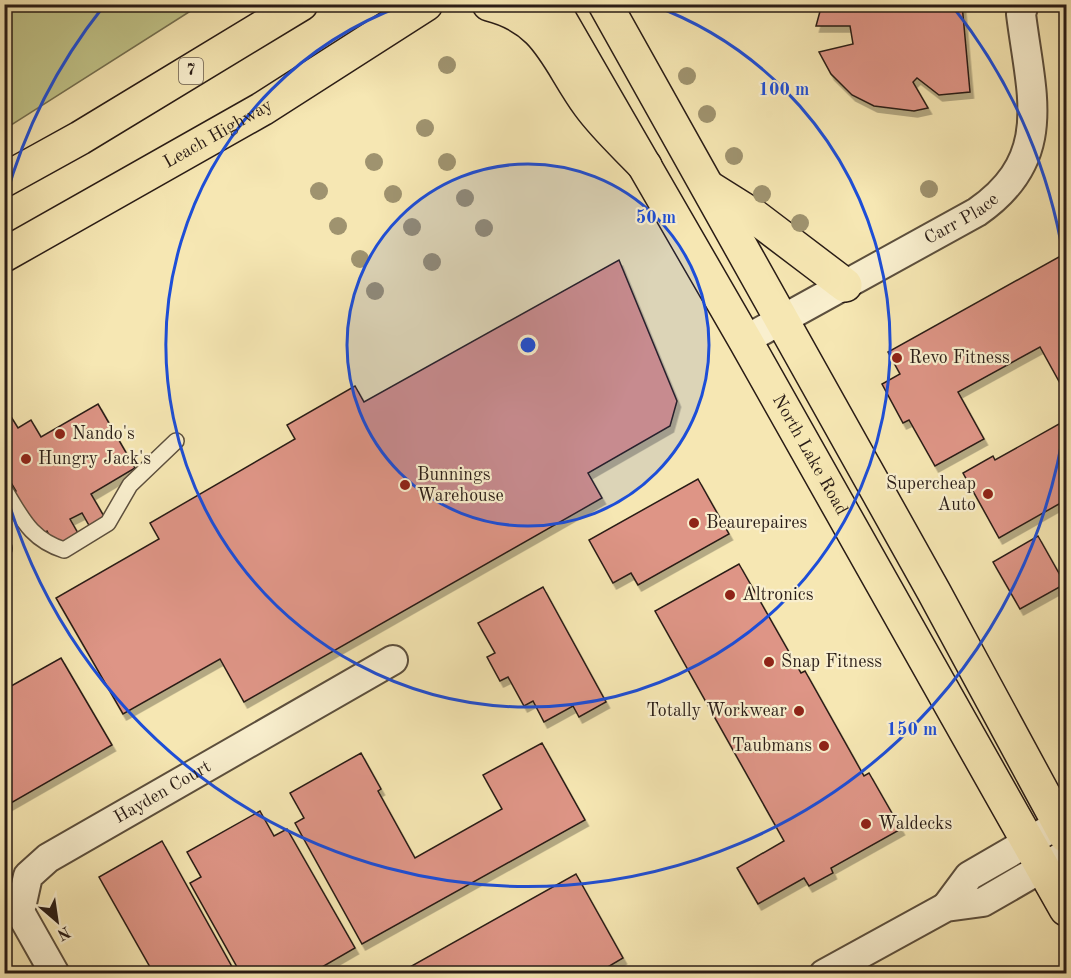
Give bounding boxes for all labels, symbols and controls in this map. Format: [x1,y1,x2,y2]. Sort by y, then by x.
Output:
road number: 7 [179,58,203,84]
text: 100 m [759,81,809,99]
street label: Leach Highway [161,95,276,172]
street label: Carr Place [921,190,1002,248]
text: 50 m [636,209,676,227]
centre of rings [518,335,538,355]
place label: Revo Fitness [909,349,1010,367]
marker: Revo Fitness [890,351,904,365]
street label: North Lake Road [769,392,851,518]
place label: Nando's [72,425,135,443]
marker: Nando's [53,427,67,441]
place label: Hungry Jack's [38,450,151,468]
marker: Hungry Jack's [19,452,33,466]
place label: Bunnings Warehouse [417,466,504,505]
place label: Supercheap Auto [886,475,976,514]
marker: Bunnings Warehouse [398,478,412,492]
marker: Supercheap Auto [981,487,995,501]
place label: Beaurepaires [706,514,808,532]
marker: Beaurepaires [687,516,701,530]
place label: Altronics [742,586,814,604]
marker: Altronics [723,588,737,602]
place label: Snap Fitness [781,653,882,671]
marker: Snap Fitness [762,655,776,669]
place label: Totally Workwear [646,702,788,720]
marker: Totally Workwear [792,704,806,718]
text: 150 m [887,721,937,739]
place label: Taubmans [732,737,812,755]
marker: Taubmans [817,739,831,753]
street label: Hayden Court [111,758,214,827]
place label: Waldecks [878,815,952,833]
marker: Waldecks [859,817,873,831]
north arrow [27,891,87,951]
text: N [53,922,73,943]

